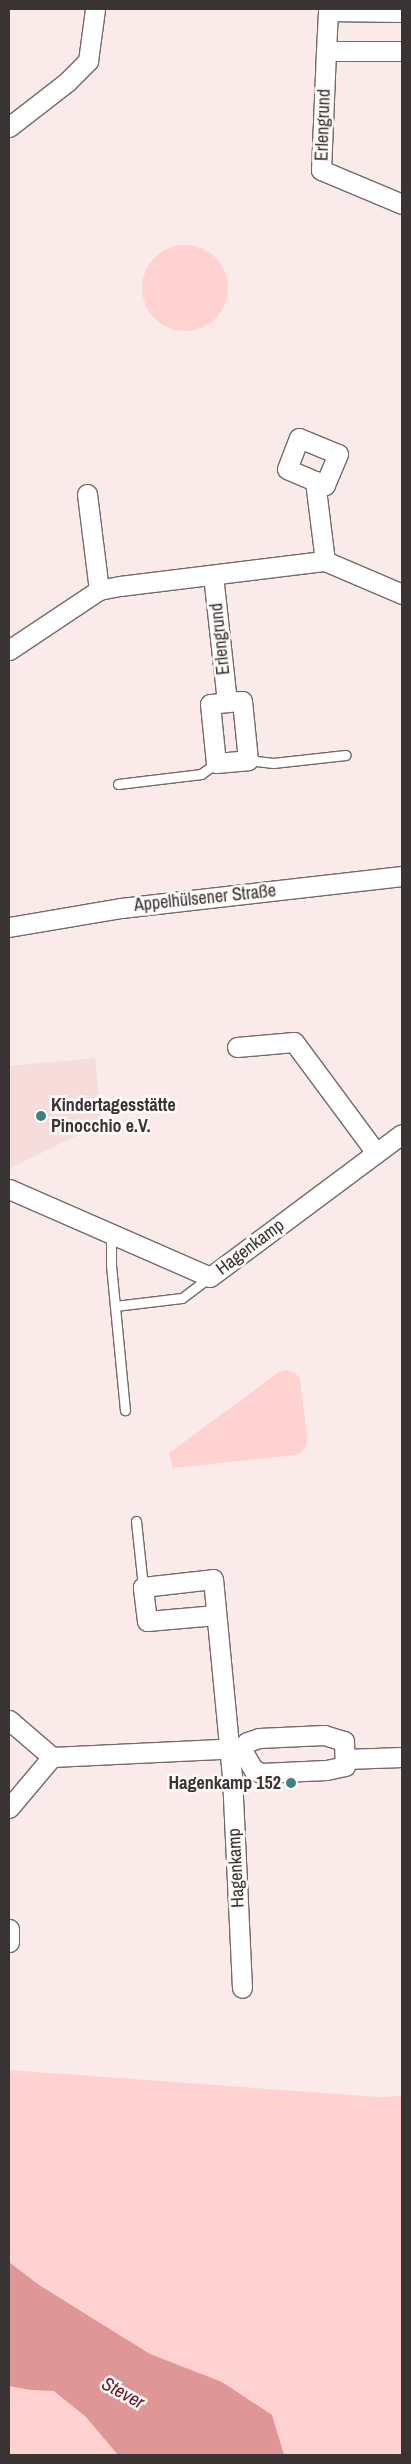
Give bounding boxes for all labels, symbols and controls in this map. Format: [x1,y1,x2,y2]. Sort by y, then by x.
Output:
street label: Erlengrund [311,89,335,161]
street label: Erlengrund [205,602,235,676]
street label: Appelhülsener Straße [133,880,277,916]
place label: Kindertagesstätte Pinocchio e.V. [51,1095,176,1138]
marker: Kindertagesstätte Pinocchio e.V. [35,1110,47,1122]
street label: Hagenkamp [212,1214,288,1280]
place label: Hagenkamp 152 [169,1772,281,1794]
marker: Hagenkamp 152 [285,1777,297,1789]
street label: Hagenkamp [223,1828,249,1908]
water label: Stever [98,2372,148,2414]

